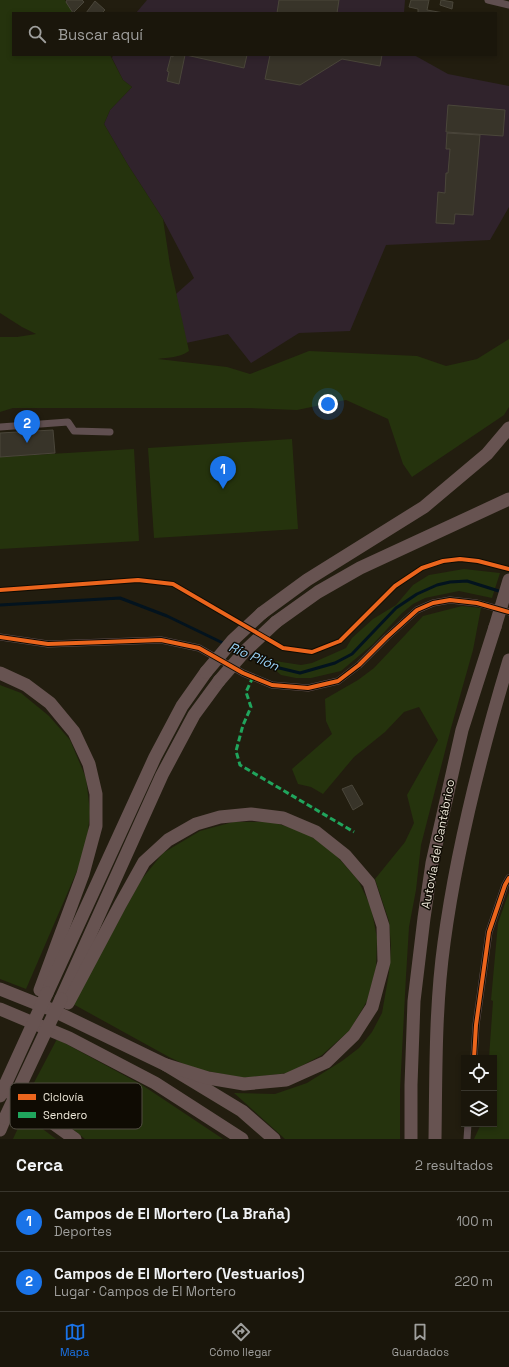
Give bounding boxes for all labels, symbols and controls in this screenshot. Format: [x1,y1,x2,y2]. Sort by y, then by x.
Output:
search box [12,12,497,56]
icon: search [26,23,48,45]
text: Buscar aquí [58,25,143,44]
your location [318,394,338,414]
pin: 2 [14,410,40,443]
pin: 1 [210,456,236,489]
water label: Río Pilón [226,638,282,675]
street label: Autovía del Cantábrico [418,778,458,910]
map controls [461,1055,497,1127]
button: locate [461,1055,497,1091]
legend [10,1083,142,1129]
text: Ciclovía [43,1090,84,1104]
button: layers [461,1091,497,1127]
text: Sendero [43,1108,88,1122]
text: Cerca [16,1154,63,1176]
text: 2 resultados [415,1157,493,1174]
text: Campos de El Mortero (La Braña) [54,1204,290,1223]
text: 1 [26,1213,32,1230]
text: 100 m [456,1213,493,1230]
text: Deportes [54,1223,112,1240]
text: Campos de El Mortero (Vestuarios) [54,1264,305,1283]
text: 2 [25,1273,33,1290]
text: 220 m [454,1273,493,1290]
text: Lugar · Campos de El Mortero [54,1283,236,1300]
tab: Mapa [60,1321,89,1359]
tab: Cómo llegar [209,1321,272,1359]
tab: Guardados [392,1321,449,1359]

